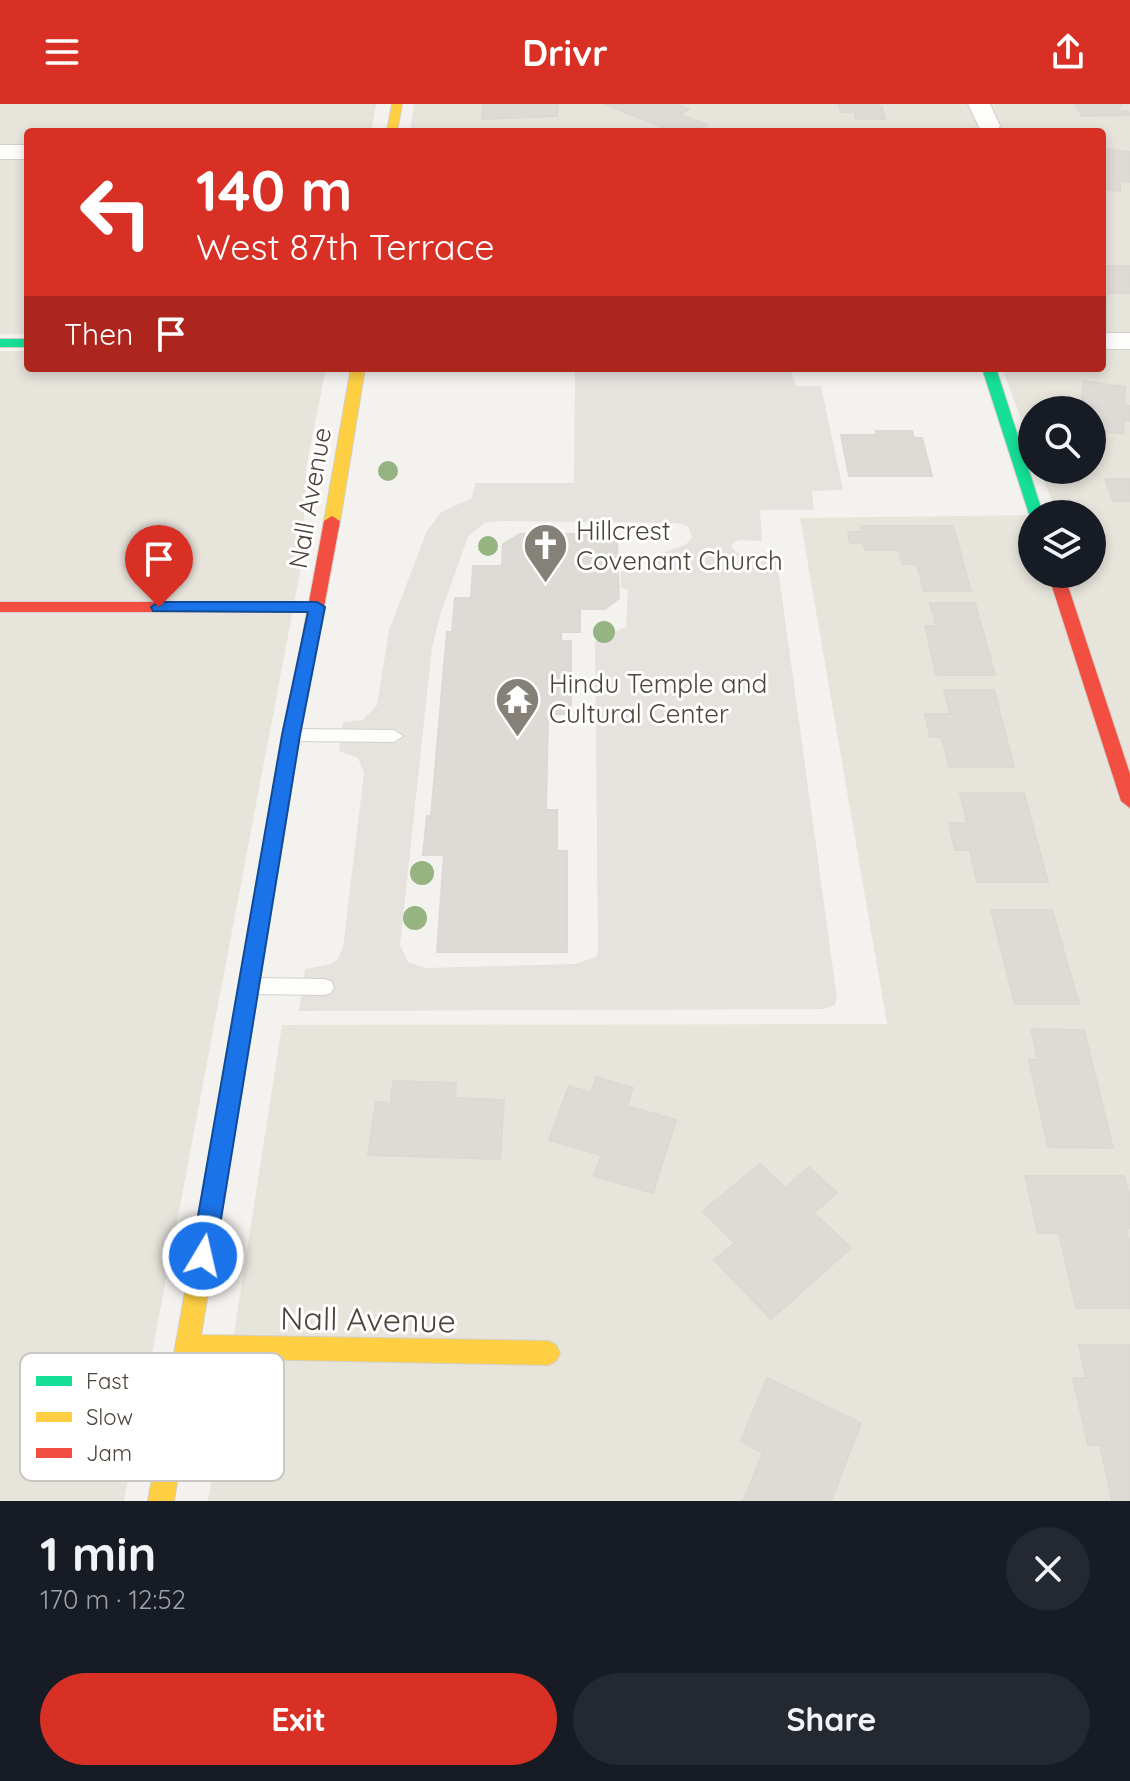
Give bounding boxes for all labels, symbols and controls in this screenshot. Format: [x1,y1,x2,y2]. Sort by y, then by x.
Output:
icon: menu [40,30,84,74]
text: Drivr [522,30,608,75]
icon: share [1046,30,1090,74]
text: 140 m [196,155,352,225]
icon: left [64,160,168,264]
text: West 87th Terrace [196,224,495,269]
icon: arrive [149,312,193,356]
text: Then [64,315,133,353]
map controls [1018,396,1106,588]
button: search [1018,396,1106,484]
street label: Nall Avenue [281,425,338,571]
button: layers [1018,500,1106,588]
place label: Hillcrest Covenant Church [576,514,783,577]
church icon: Hillcrest Covenant Church [521,522,569,585]
pin [125,525,193,607]
icon: arrive [137,537,181,581]
place label: Hindu Temple and Cultural Center [549,667,767,730]
temple icon: Hindu Temple and Cultural Center [494,675,542,738]
position arrow [161,1214,245,1298]
street label: Nall Avenue [280,1297,456,1341]
legend [20,1353,284,1481]
text: Fast [86,1367,129,1395]
text: Slow [86,1403,133,1431]
text: Jam [86,1439,132,1467]
text: 1 min [40,1523,156,1583]
button: close [1006,1527,1090,1611]
text: 170 m · 12:52 [40,1583,186,1616]
button: Exit [40,1673,557,1765]
button: Share [573,1673,1090,1765]

